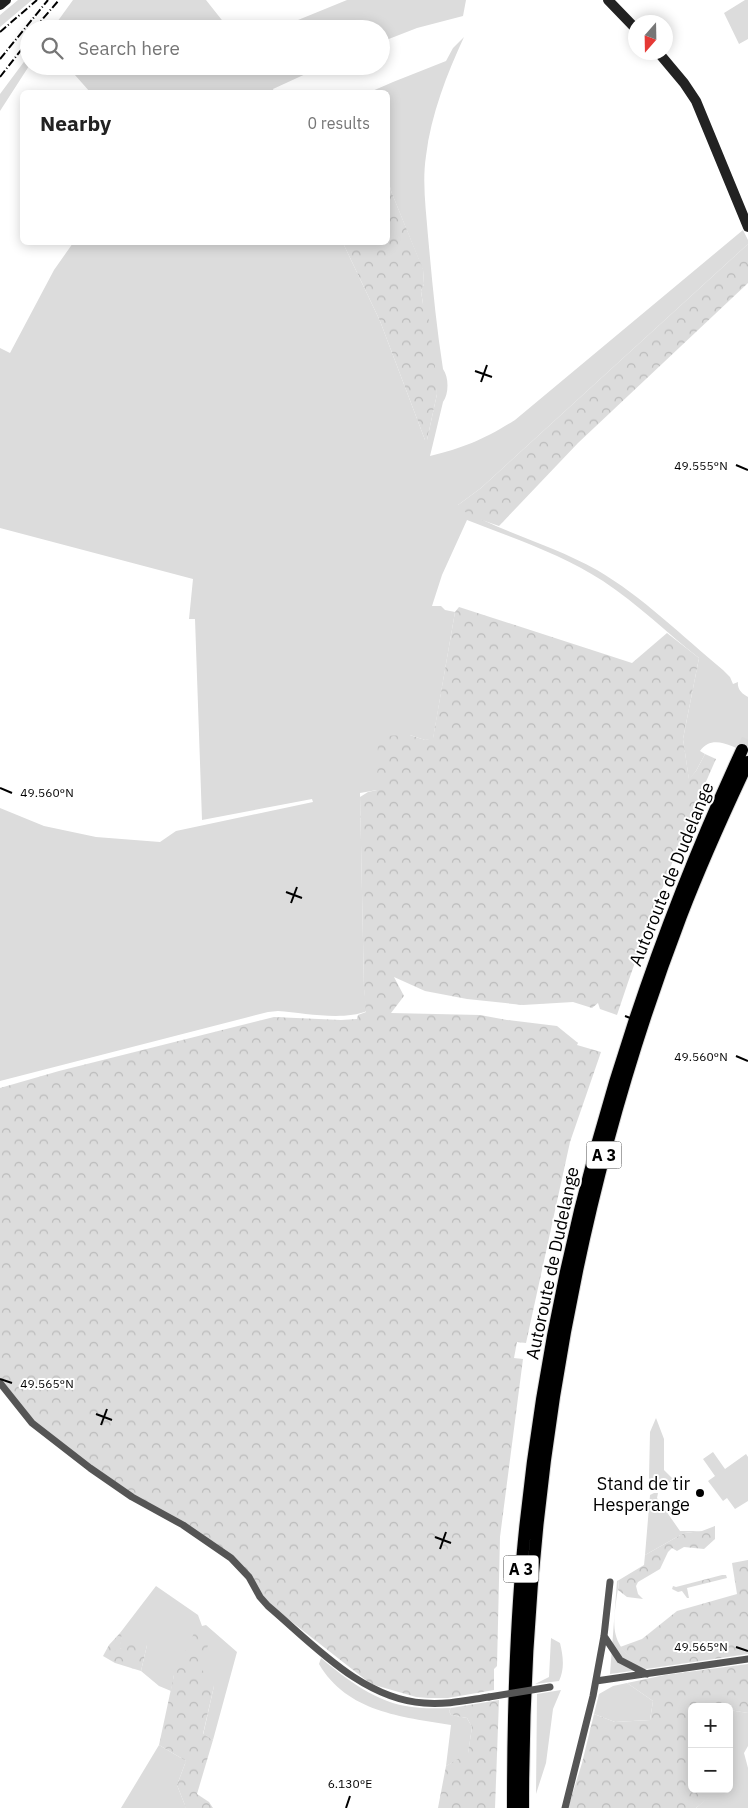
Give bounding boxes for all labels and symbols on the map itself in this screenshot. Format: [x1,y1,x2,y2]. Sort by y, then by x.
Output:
north arrow [628,15,673,60]
text: 49.555°N [674,458,728,473]
street label: Autoroute de Dudelange [624,778,719,969]
text: 49.560°N [20,785,74,800]
text: 49.560°N [674,1049,728,1064]
road number: A 3 [586,1142,622,1168]
street label: Autoroute de Dudelange [520,1164,584,1361]
text: 49.565°N [20,1376,74,1391]
place label: Stand de tir Hesperange [593,1472,690,1516]
marker: Stand de tir Hesperange [694,1487,706,1499]
road number: A 3 [504,1556,538,1582]
text: 49.565°N [674,1639,728,1654]
text: 6.130°E [328,1776,372,1791]

